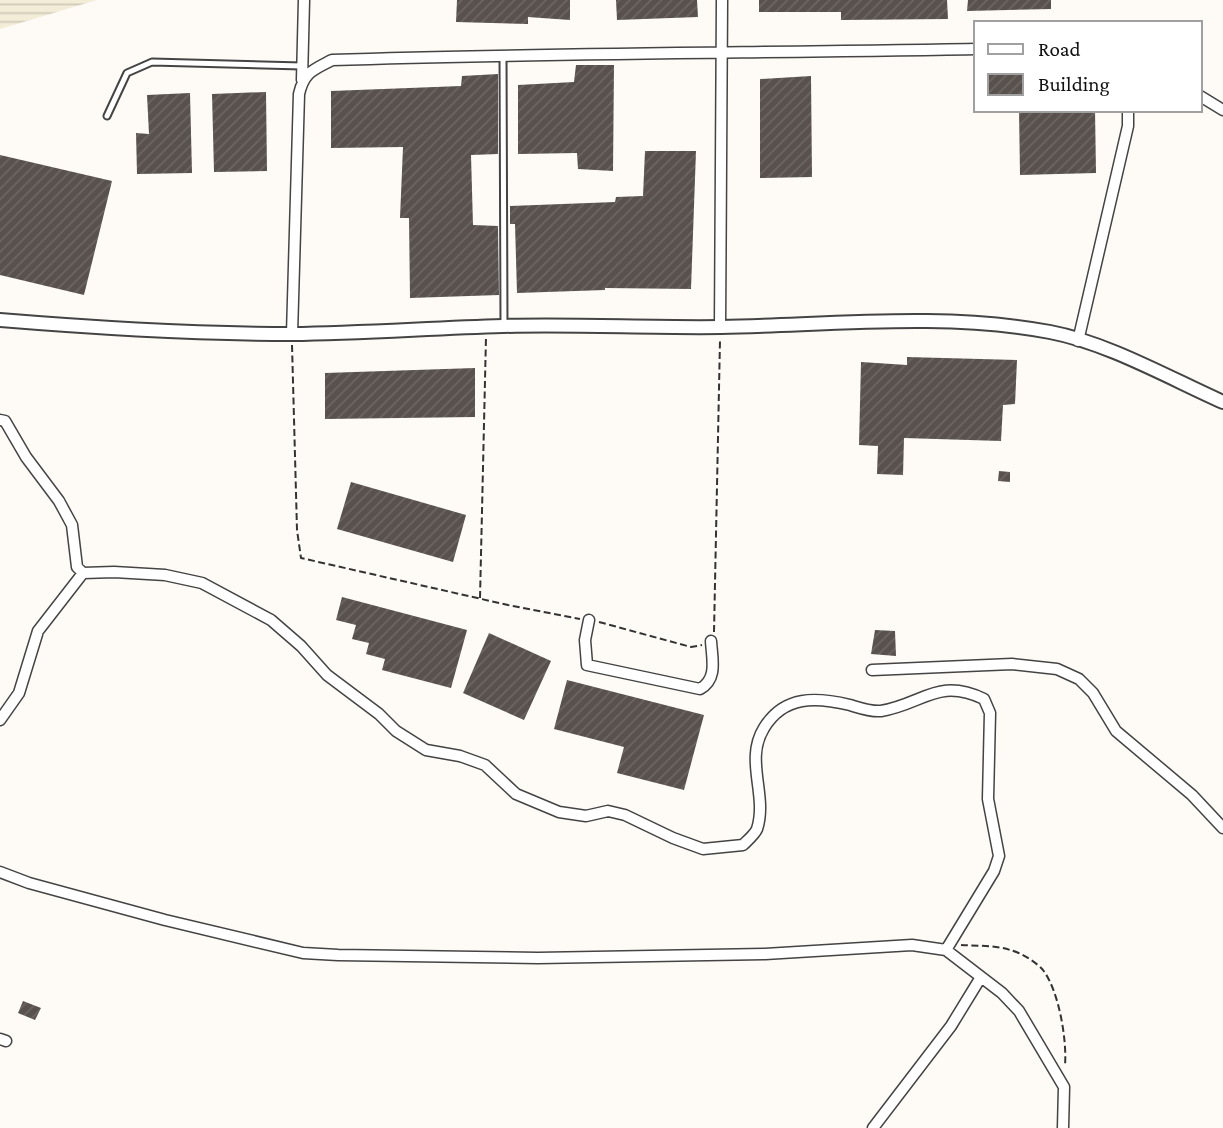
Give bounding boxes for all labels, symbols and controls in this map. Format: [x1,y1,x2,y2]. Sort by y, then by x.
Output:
legend [974,21,1202,112]
text: Road [1038,37,1081,61]
text: Building [1038,72,1110,96]

